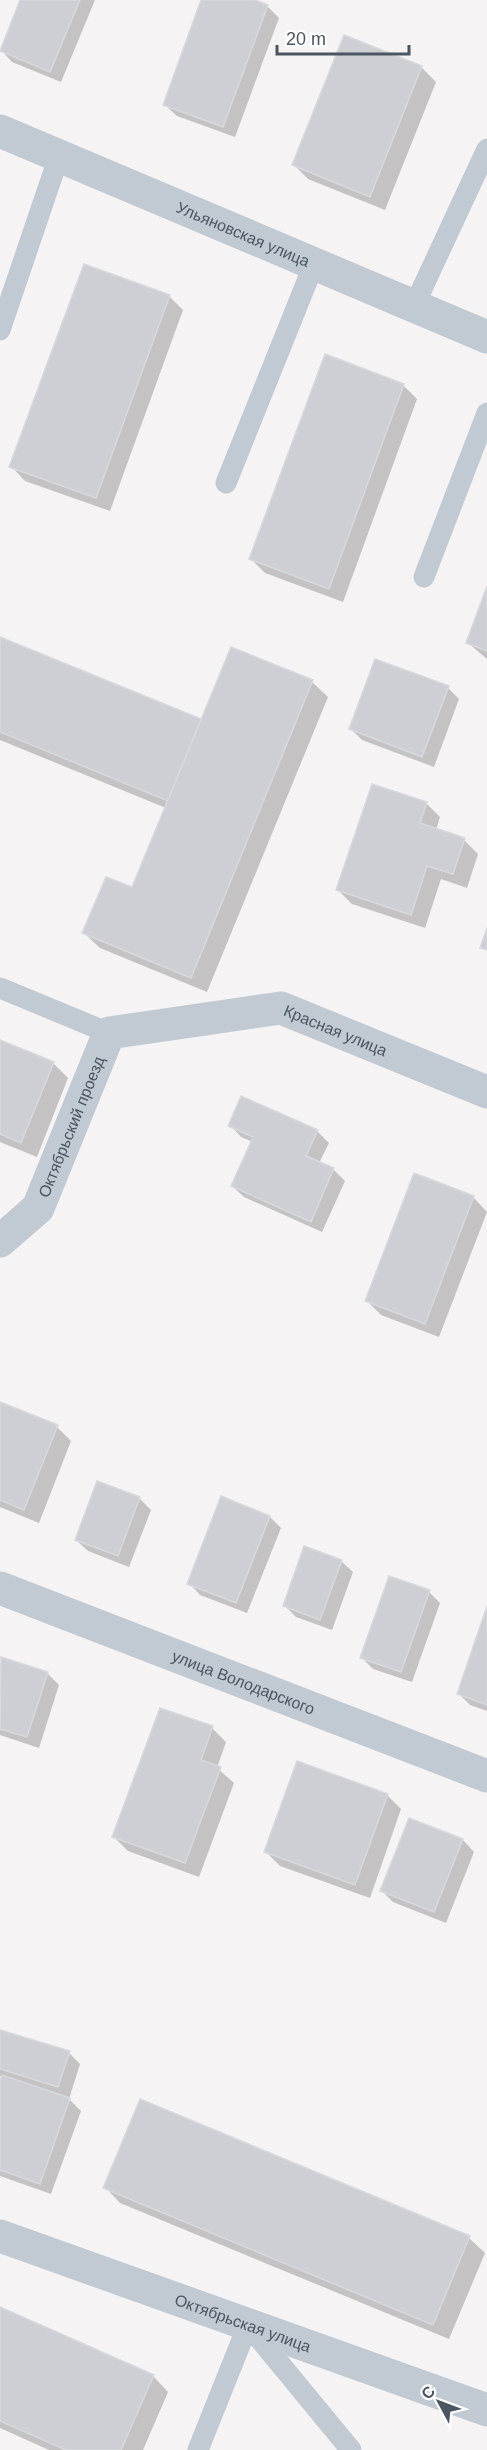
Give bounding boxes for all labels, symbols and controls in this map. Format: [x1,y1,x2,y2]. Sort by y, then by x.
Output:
scale bar [277,18,409,56]
text: 20 m [286,29,326,49]
street label: Ульяновская улица [174,198,312,270]
street label: Красная улица [281,1002,390,1059]
street label: Октябрьский проезд [35,1053,107,1200]
street label: улица Володарского [170,1647,317,1717]
street label: Октябрьская улица [173,2291,313,2355]
north arrow [409,2372,469,2432]
text: С [418,2382,439,2402]

